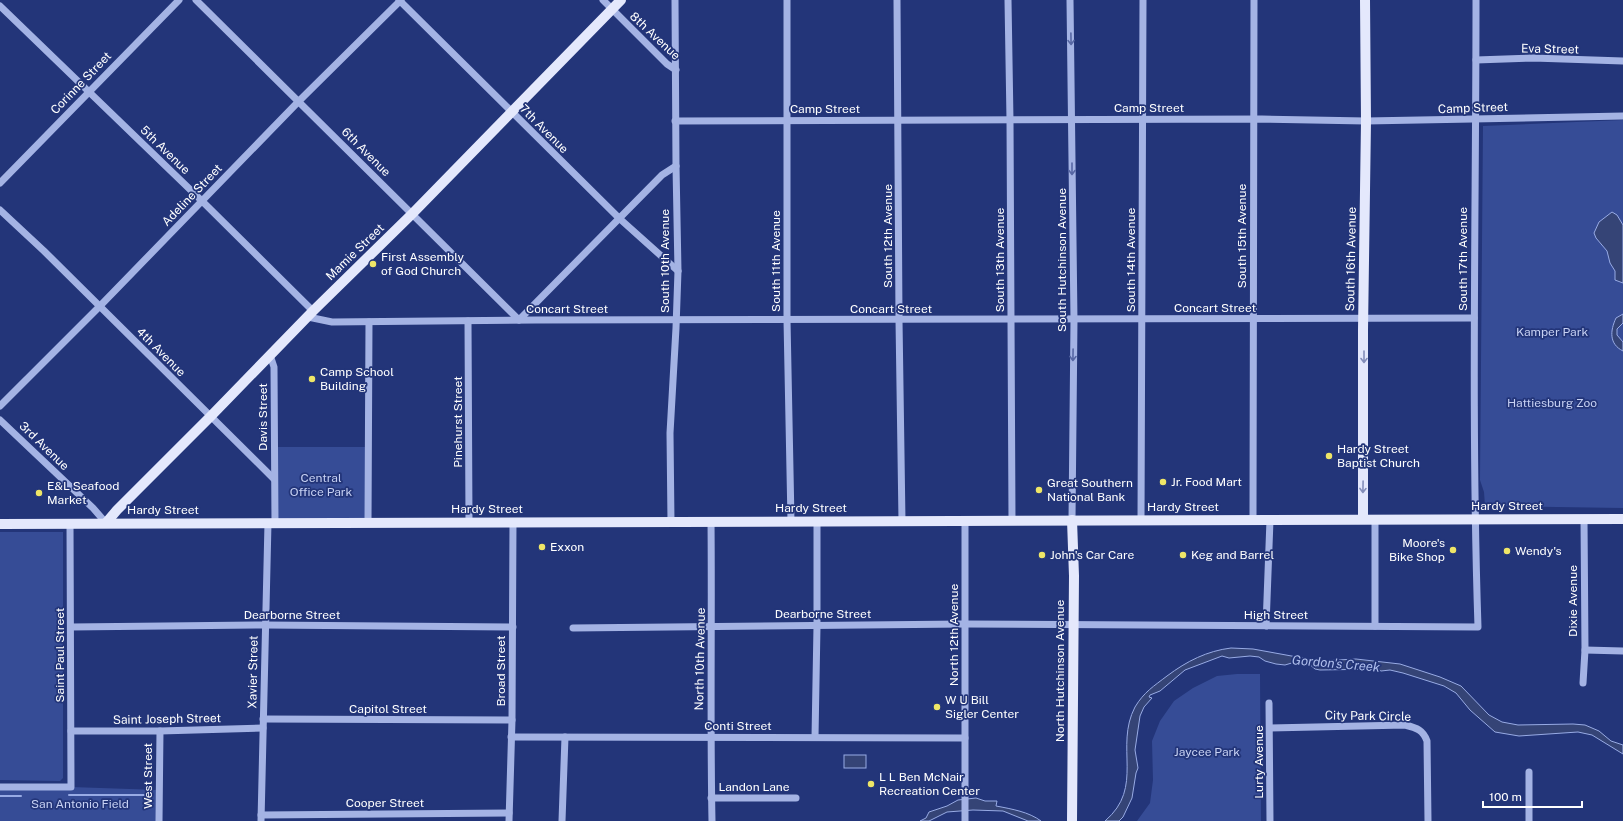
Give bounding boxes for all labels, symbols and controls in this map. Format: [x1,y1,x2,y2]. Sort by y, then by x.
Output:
street label: 8th Avenue [627,9,683,63]
one-way arrow [1067,32,1075,45]
street label: Eva Street [1521,41,1579,57]
street label: Corinne Street [48,49,115,117]
street label: Camp Street [1438,100,1509,116]
street label: Camp Street [1114,101,1184,115]
street label: 7th Avenue [517,102,571,156]
street label: Camp Street [790,102,860,116]
street label: 5th Avenue [137,123,193,177]
street label: 6th Avenue [339,125,393,179]
street label: Adeline Street [159,161,225,229]
one-way arrow [1068,162,1076,175]
street label: South 12th Avenue [881,184,895,288]
street label: South 15th Avenue [1235,184,1249,288]
street label: South Hutchinson Avenue [1055,188,1069,332]
street label: South 16th Avenue [1343,207,1359,311]
street label: South 17th Avenue [1456,207,1470,311]
street label: South 13th Avenue [993,208,1007,312]
street label: South 14th Avenue [1124,208,1138,312]
street label: South 10th Avenue [658,209,672,313]
street label: South 11th Avenue [769,210,783,312]
street label: Mamie Street [323,221,387,283]
place label: First Assembly of God Church [381,250,465,278]
marker: First Assembly of God Church [368,259,378,269]
street label: Concart Street [1174,301,1256,315]
street label: Concart Street [526,302,608,316]
street label: Concart Street [850,302,932,316]
street label: 4th Avenue [134,325,188,379]
park label: Kamper Park [1516,325,1588,339]
one-way arrow [1069,348,1077,361]
one-way arrow [1360,350,1368,363]
place label: Camp School Building [320,365,394,393]
marker: Camp School Building [307,374,317,384]
street label: Pinehurst Street [451,376,465,468]
street label: Davis Street [256,383,270,451]
park label: Hattiesburg Zoo [1507,396,1597,410]
street label: 3rd Avenue [16,419,72,473]
place label: Hardy Street Baptist Church [1337,442,1420,470]
marker: Hardy Street Baptist Church [1324,451,1334,461]
park label: Central Office Park [290,471,353,499]
place label: Jr. Food Mart [1171,475,1242,489]
place label: Great Southern National Bank [1047,476,1133,504]
marker: Jr. Food Mart [1158,477,1168,487]
place label: E&L Seafood Market [47,479,119,507]
one-way arrow [1359,480,1367,493]
marker: Great Southern National Bank [1034,485,1044,495]
marker: E&L Seafood Market [34,488,44,498]
street label: Hardy Street [1471,499,1543,513]
street label: Hardy Street [1147,500,1219,514]
street label: Hardy Street [775,501,847,515]
street label: Hardy Street [451,502,523,516]
street label: Hardy Street [127,503,199,517]
place label: Moore's Bike Shop [1389,536,1445,564]
place label: Exxon [550,540,584,554]
marker: Exxon [537,542,547,552]
place label: Wendy's [1515,544,1561,558]
marker: Moore's Bike Shop [1448,545,1458,555]
marker: Wendy's [1502,546,1512,556]
place label: John's Car Care [1050,548,1134,562]
place label: Keg and Barrel [1191,548,1274,562]
marker: John's Car Care [1037,550,1047,560]
marker: Keg and Barrel [1178,550,1188,560]
street label: Dixie Avenue [1566,565,1580,637]
street label: North 12th Avenue [947,584,961,686]
street label: North Hutchinson Avenue [1053,599,1067,742]
street label: Saint Paul Street [53,607,67,702]
street label: North 10th Avenue [692,607,708,710]
street label: Dearborne Street [775,607,872,621]
street label: Dearborne Street [244,608,341,622]
street label: High Street [1244,608,1309,622]
street label: Xavier Street [245,635,261,709]
street label: Broad Street [494,635,508,707]
water label: Gordon's Creek [1291,652,1381,675]
place label: W U Bill Sigler Center [945,693,1019,721]
street label: Capitol Street [349,702,427,716]
marker: W U Bill Sigler Center [932,702,942,712]
street label: City Park Circle [1325,708,1411,724]
street label: Saint Joseph Street [113,711,222,727]
street label: Conti Street [704,719,772,733]
street label: Lurty Avenue [1252,725,1266,799]
street label: West Street [141,743,155,809]
park label: Jaycee Park [1174,745,1240,759]
place label: L L Ben McNair Recreation Center [879,770,980,798]
marker: L L Ben McNair Recreation Center [866,779,876,789]
street label: Landon Lane [718,780,790,794]
scale bar [1483,783,1582,809]
text: 100 m [1489,790,1522,804]
street label: Cooper Street [346,796,425,810]
park label: San Antonio Field [31,797,129,811]

